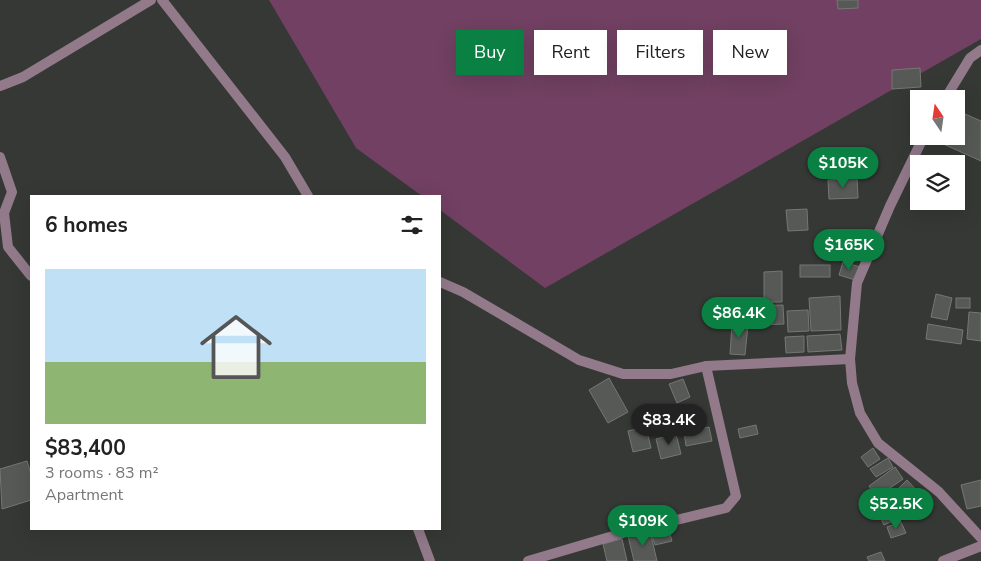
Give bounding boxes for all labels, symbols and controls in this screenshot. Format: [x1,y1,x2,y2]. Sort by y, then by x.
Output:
chip: Buy [456,30,524,75]
chip: Rent [534,30,607,75]
chip: Filters [617,30,703,75]
chip: New [713,30,787,75]
north arrow [910,90,965,145]
map controls [910,90,965,210]
pin: $105K [808,146,878,189]
text: $105K [818,152,868,174]
button: layers [910,155,965,210]
text: 6 homes [45,211,128,239]
icon: filters [398,211,426,239]
pin: $165K [814,228,884,271]
text: $165K [824,234,874,256]
pin: $86.4K [698,296,780,339]
icon: home [191,302,281,392]
text: $86.4K [713,302,766,324]
pin: $83.4K [628,404,710,446]
text: $83.4K [643,409,696,431]
text: $83,400 [45,434,126,462]
text: 3 rooms · 83 m² [45,462,158,484]
text: Apartment [45,484,123,506]
pin: $52.5K [855,488,937,530]
text: $52.5K [870,493,923,515]
pin: $109K [608,504,678,547]
text: $109K [618,510,668,532]

